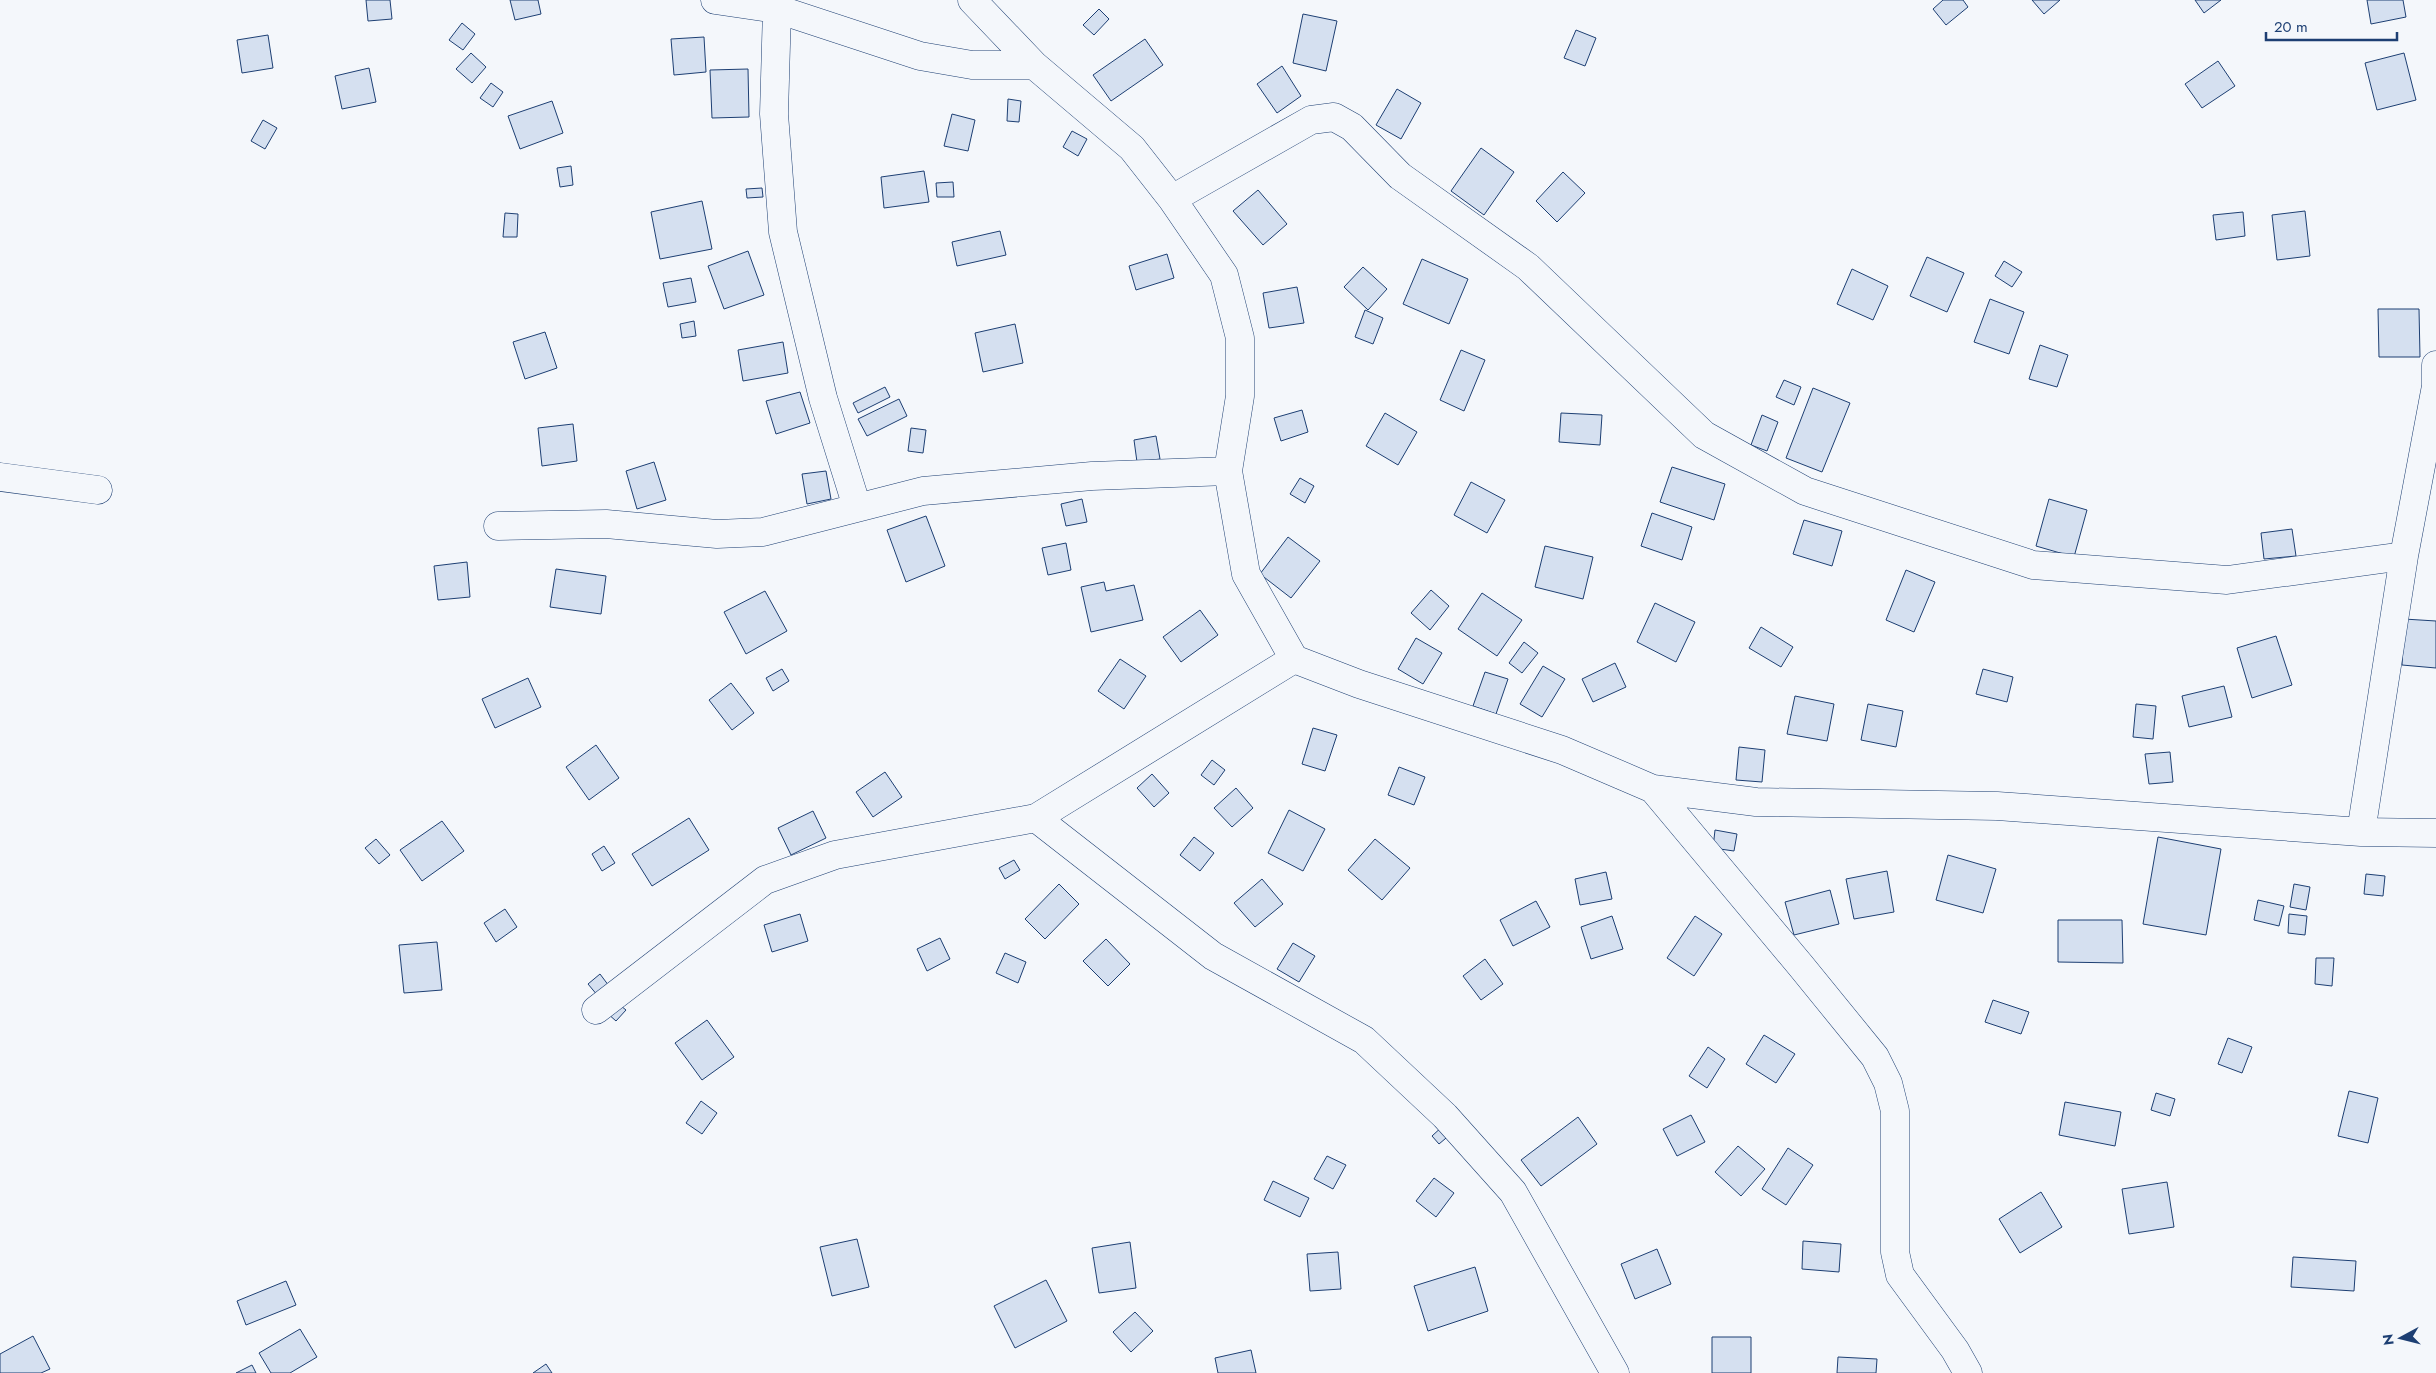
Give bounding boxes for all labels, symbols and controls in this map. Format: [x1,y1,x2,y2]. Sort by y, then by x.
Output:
scale bar [2266,10,2397,42]
text: 20 m [2274,16,2308,38]
north arrow [2376,1313,2426,1363]
text: N [2377,1333,2399,1346]

